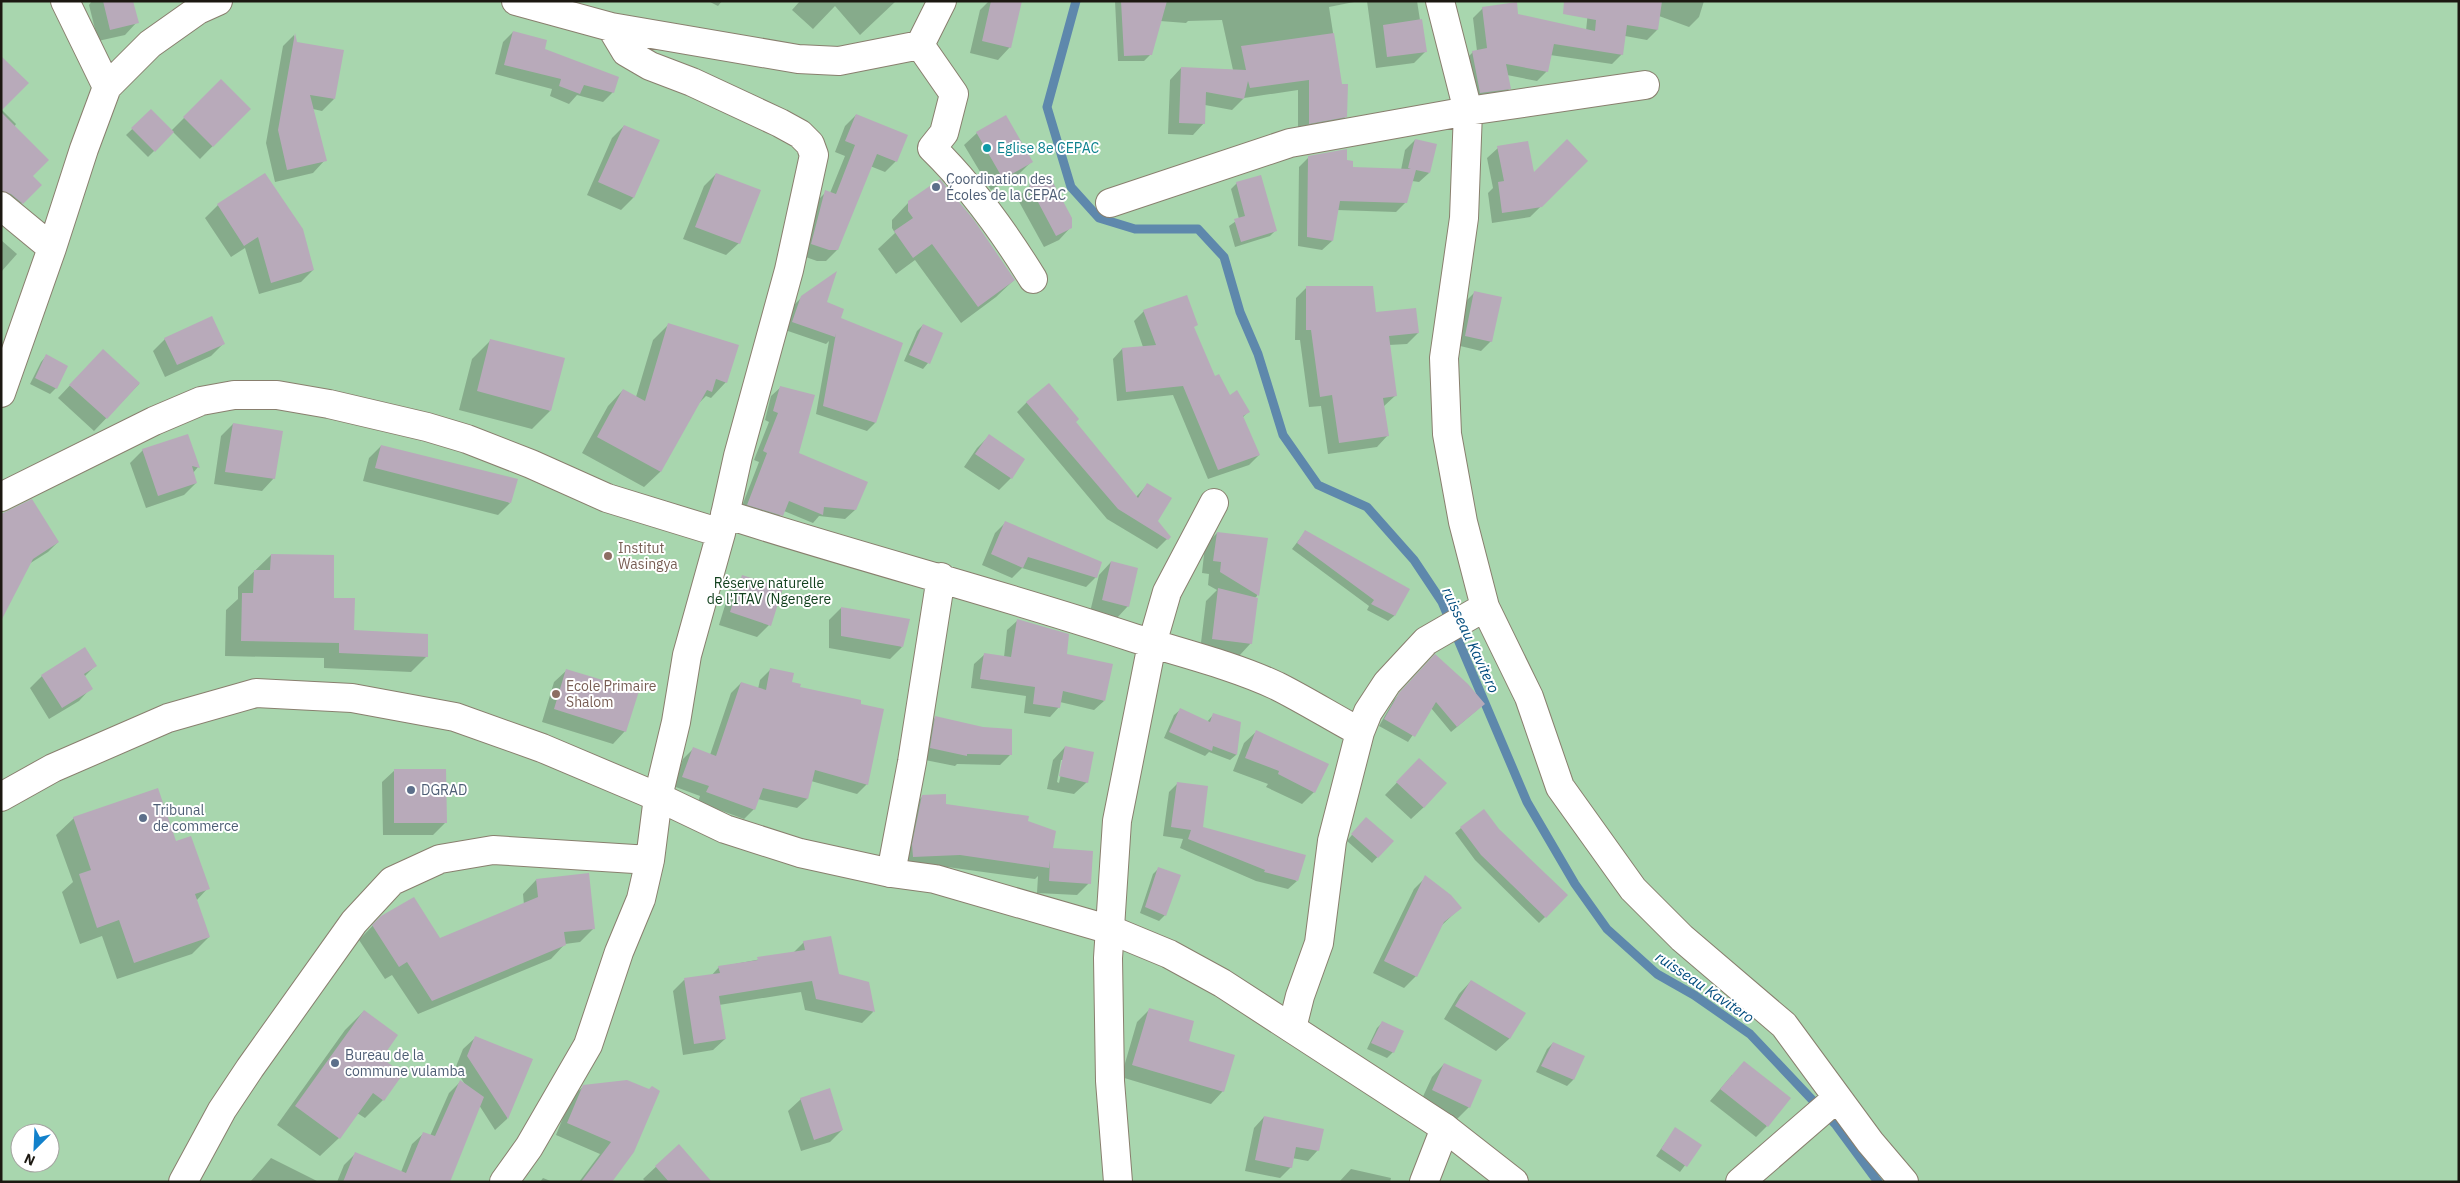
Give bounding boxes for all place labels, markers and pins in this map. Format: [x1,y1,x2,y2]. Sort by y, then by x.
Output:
place label: Eglise 8e CEPAC [997,139,1099,157]
marker: Eglise 8e CEPAC [981,142,993,154]
place label: Coordination des Écoles de la CEPAC [946,170,1067,204]
marker: Coordination des Écoles de la CEPAC [930,181,942,193]
place label: Institut Wasingya [618,539,678,573]
marker: Institut Wasingya [602,550,614,562]
place label: Ecole Primaire Shalom [566,677,657,711]
marker: Ecole Primaire Shalom [550,688,562,700]
place label: DGRAD [421,781,467,799]
marker: DGRAD [405,784,417,796]
place label: Tribunal de commerce [153,801,239,835]
marker: Tribunal de commerce [137,812,149,824]
place label: Bureau de la commune vulamba [345,1046,466,1080]
marker: Bureau de la commune vulamba [329,1057,341,1069]

